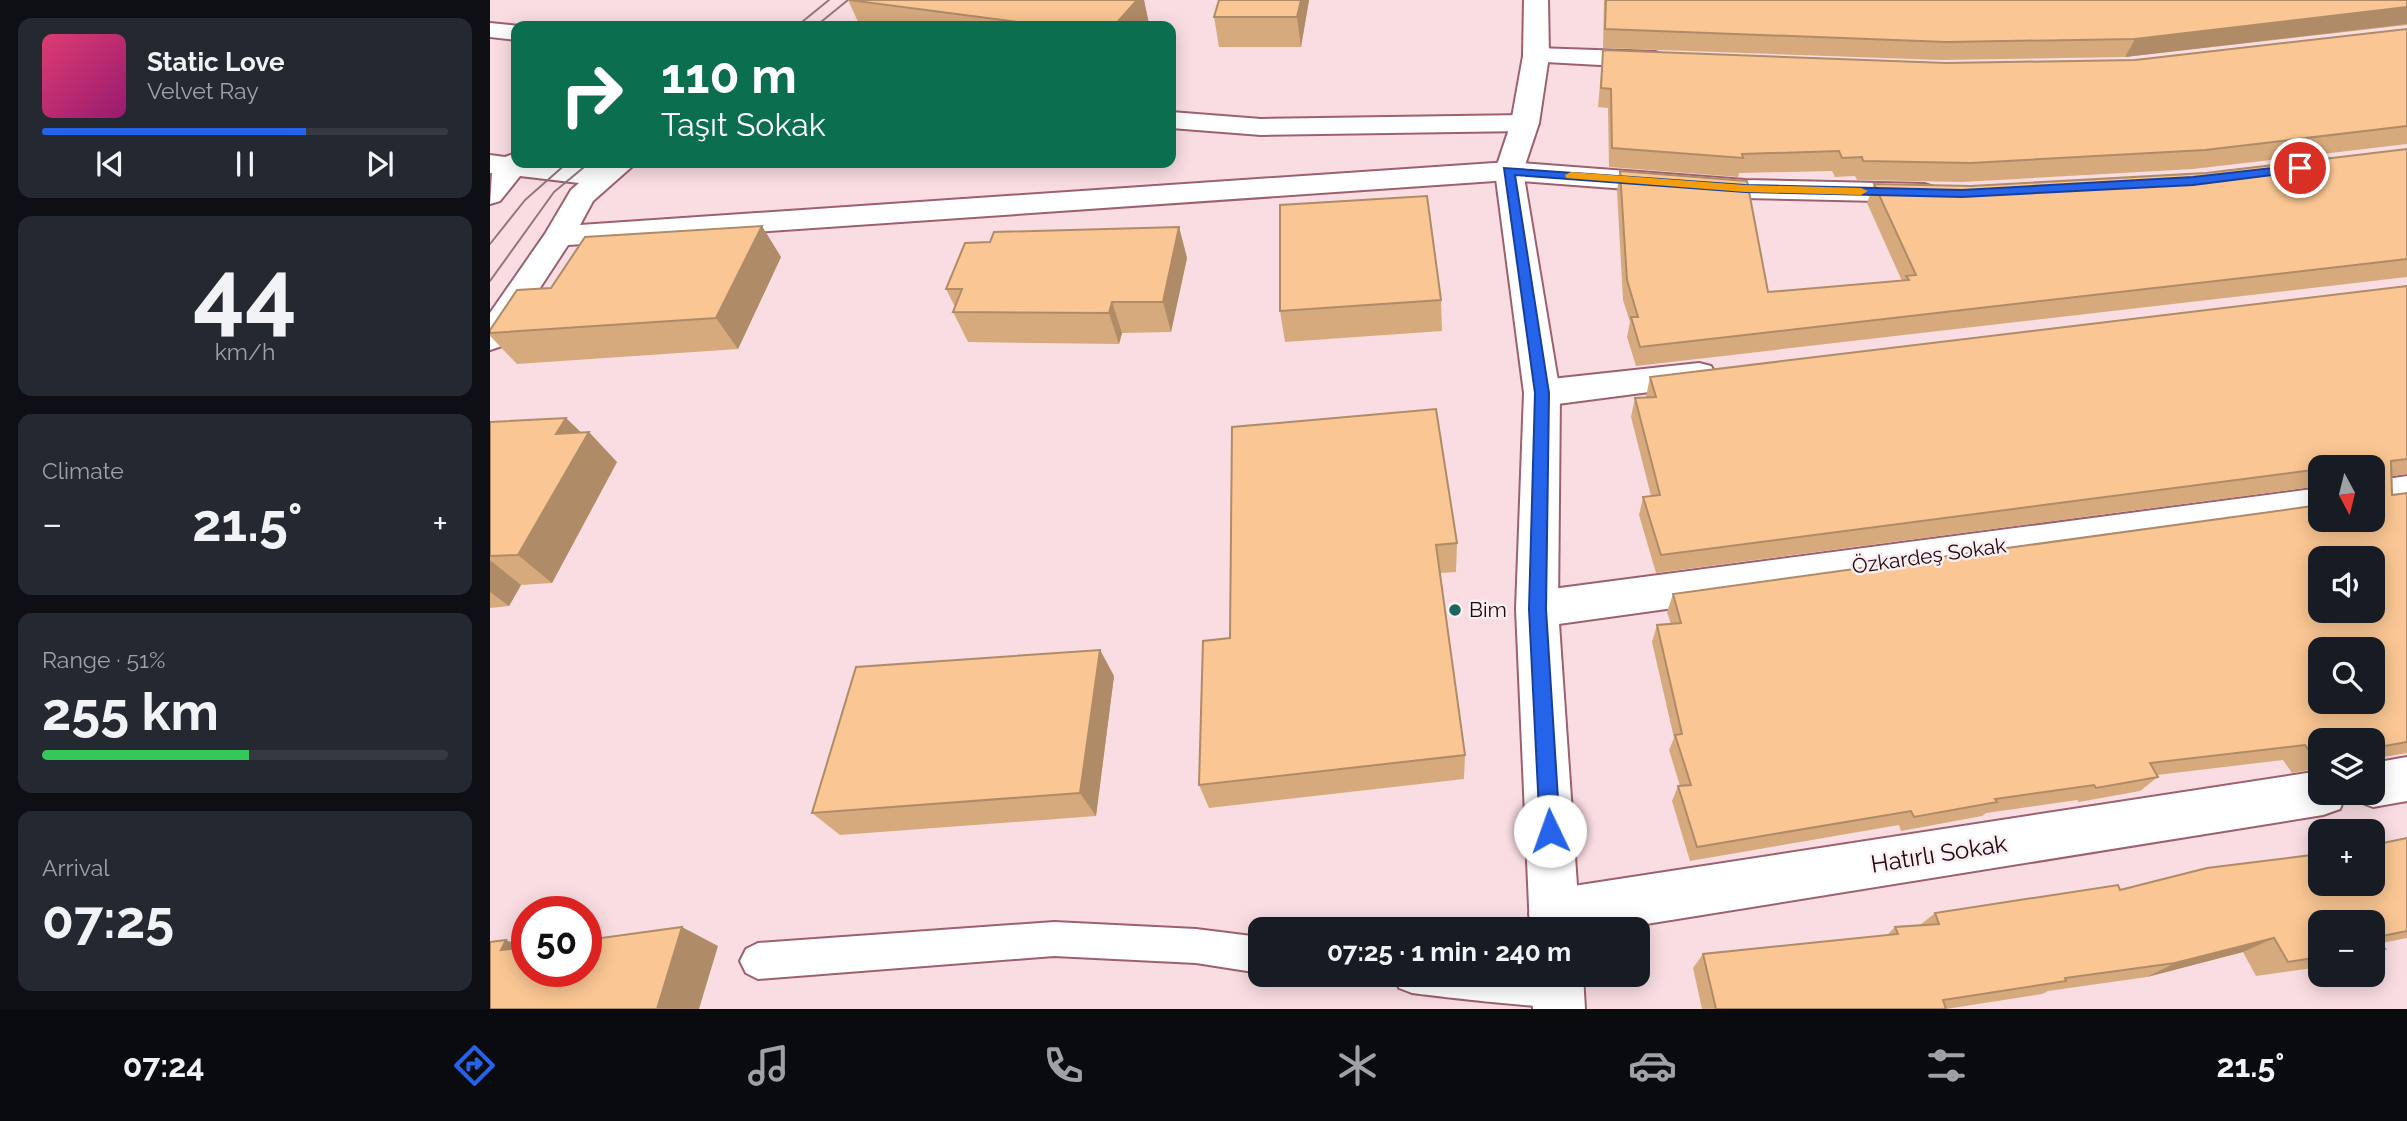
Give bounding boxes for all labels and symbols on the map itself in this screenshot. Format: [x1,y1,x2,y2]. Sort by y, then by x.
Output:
pin [2270,138,2330,198]
north arrow [2308,455,2385,532]
street label: Özkardeş Sokak [1850,532,2008,579]
place label: Bim [1469,597,1507,622]
marker: Bim [1447,602,1463,618]
position arrow [1513,794,1587,868]
street label: Hatırlı Sokak [1869,828,2009,879]
speed limit sign: 50 [511,896,602,987]

